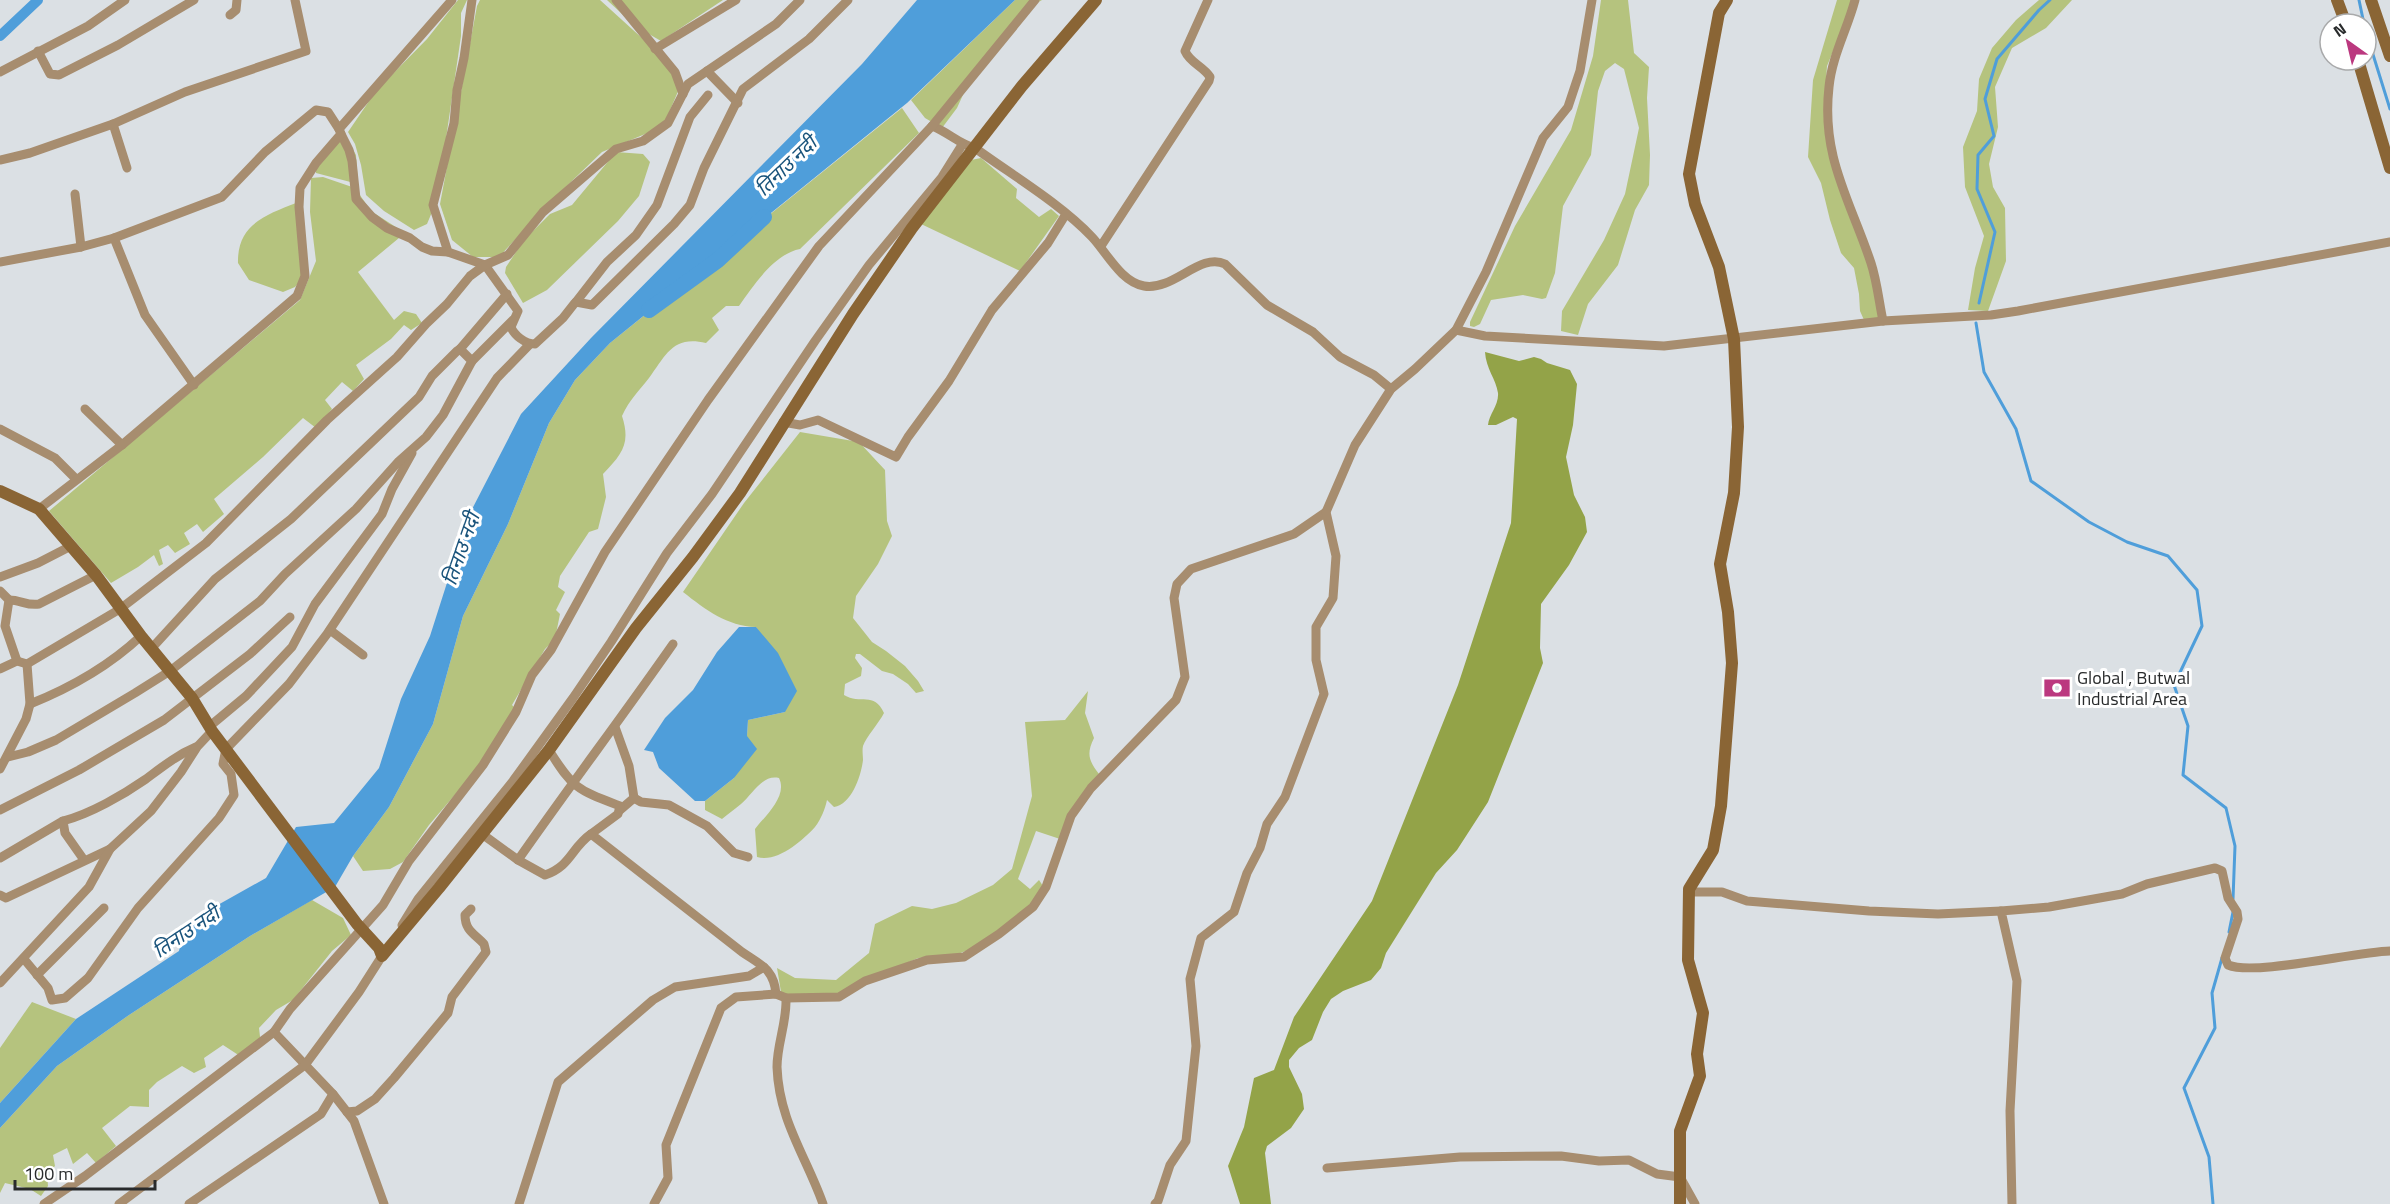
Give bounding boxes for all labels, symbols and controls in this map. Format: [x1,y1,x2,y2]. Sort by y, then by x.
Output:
north arrow [2318,12,2378,72]
text: N [2328,17,2351,43]
water label: तिनाउ नदी [748,126,826,203]
water label: तिनाउ नदी [434,505,489,589]
place label: Global , Butwal Industrial Area [2077,664,2190,712]
bank icon: Global , Butwal Industrial Area [2042,673,2072,703]
water label: तिनाउ नदी [146,896,229,965]
scale bar [15,1153,154,1191]
text: 100 m [24,1160,73,1187]

